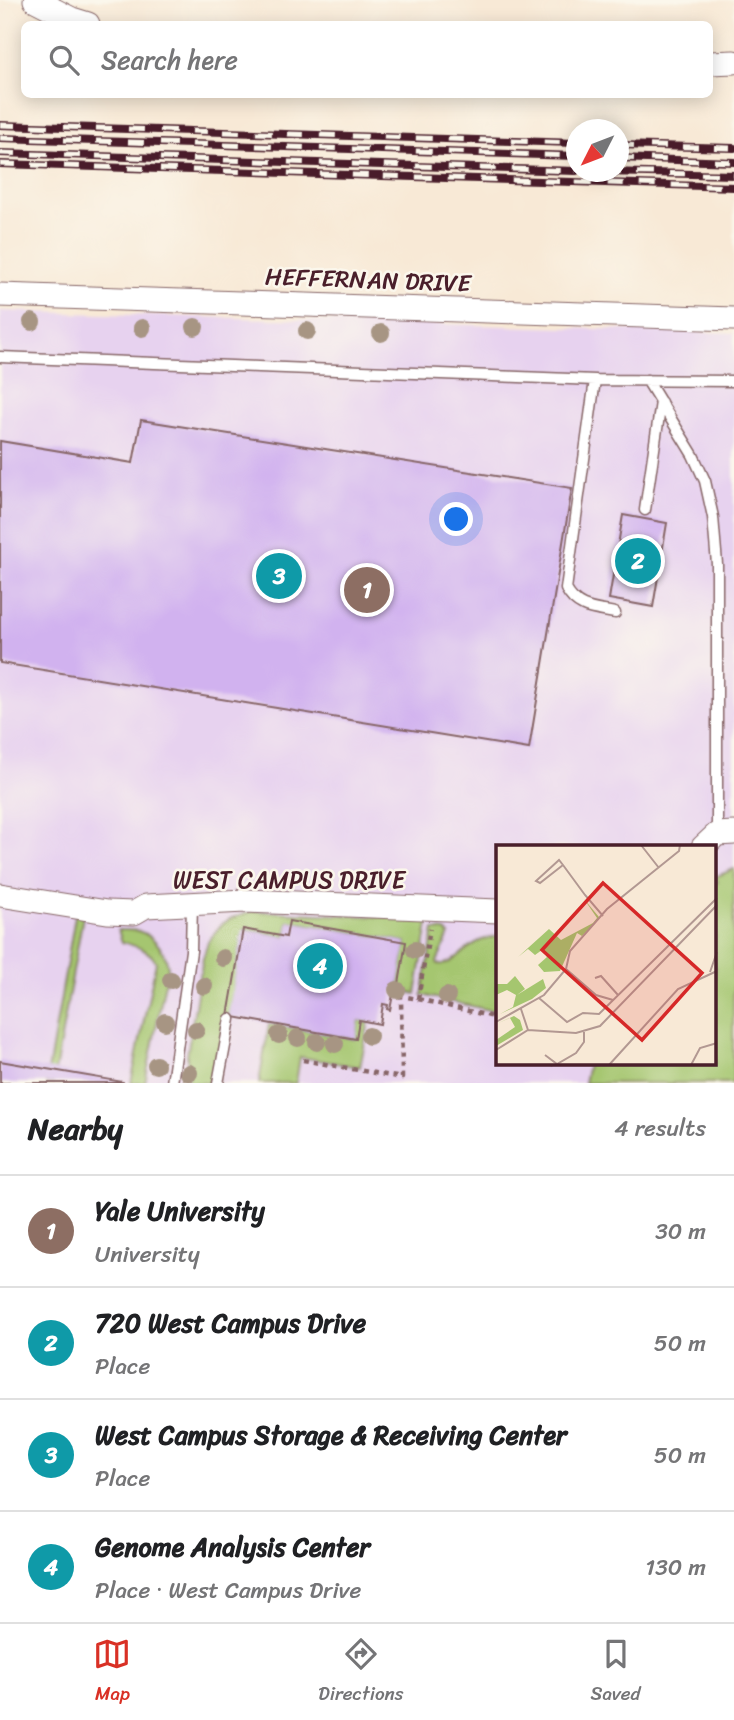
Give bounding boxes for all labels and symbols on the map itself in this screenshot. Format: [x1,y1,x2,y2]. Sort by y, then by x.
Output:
north arrow [566,119,629,182]
street label: HEFFERNAN DRIVE [264,255,473,305]
your location [439,502,473,536]
pin: 2 [615,535,661,587]
pin: 3 [256,550,302,602]
pin: 1 [344,564,390,616]
inset map [496,845,716,1066]
street label: WEST CAMPUS DRIVE [173,859,407,901]
pin: 4 [297,940,343,992]

